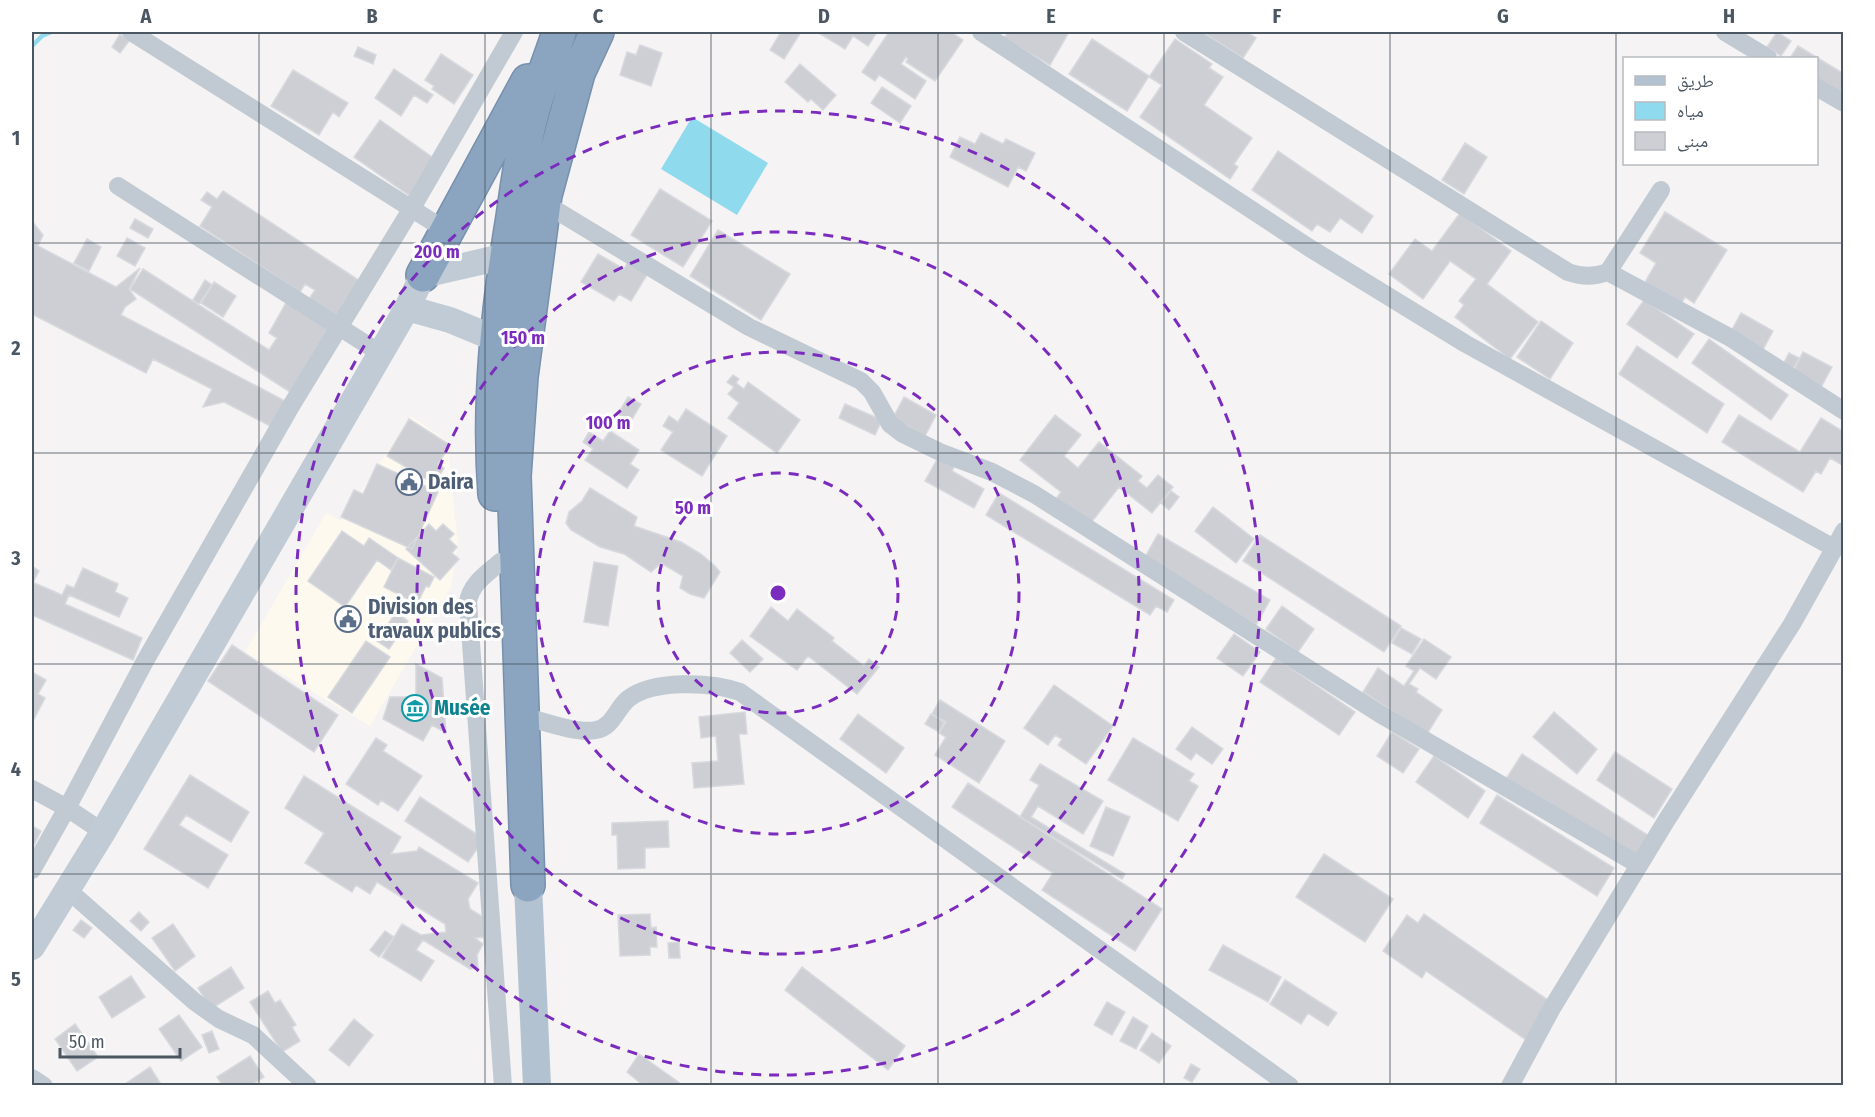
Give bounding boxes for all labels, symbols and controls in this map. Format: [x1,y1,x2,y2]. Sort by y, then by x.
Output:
text: A [140,4,153,28]
text: B [366,4,378,28]
text: C [593,4,604,28]
text: D [818,4,830,28]
text: E [1046,4,1056,28]
text: F [1273,4,1282,28]
text: G [1497,4,1509,28]
text: H [1723,4,1735,28]
legend [1623,57,1818,165]
text: طريق [1677,70,1714,92]
text: مياه [1677,100,1704,122]
text: 1 [12,126,20,150]
text: مبنى [1677,130,1708,152]
text: 200 m [413,241,460,263]
text: 150 m [501,327,545,349]
text: 2 [10,336,21,360]
text: 100 m [586,412,630,434]
public building icon: Daira [394,467,424,497]
place label: Daira [428,469,474,495]
text: 50 m [675,497,711,519]
text: 3 [10,546,21,570]
centre of rings [768,583,788,603]
place label: Division des travaux publics [368,594,501,644]
public building icon: Division des travaux publics [333,604,363,634]
museum icon: Musée [400,693,430,723]
place label: Musée [434,695,491,721]
text: 4 [11,757,21,781]
text: 5 [11,967,21,991]
scale bar [60,1021,180,1059]
text: 50 m [69,1031,105,1053]

